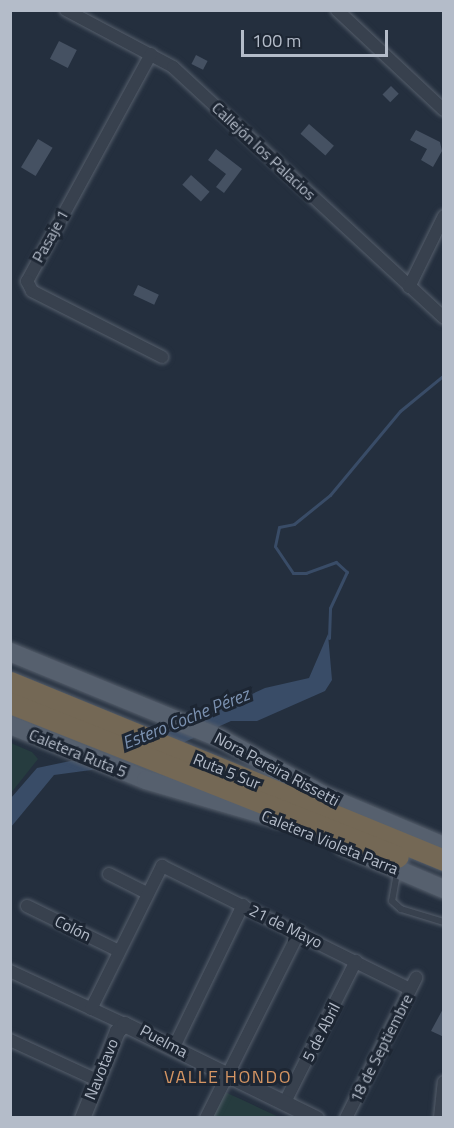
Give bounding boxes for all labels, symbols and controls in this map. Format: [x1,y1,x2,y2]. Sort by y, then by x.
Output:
scale bar [244,18,391,56]
text: 100 m [252,27,301,54]
street label: Callejón los Palacios [208,98,320,204]
street label: Pasaje 1 [28,206,72,266]
water label: Estero Coche Pérez [119,684,253,754]
street label: Caletera Ruta 5 [26,725,130,781]
street label: Nora Pereira Rissetti [211,728,343,810]
street label: Ruta 5 Sur [191,749,263,793]
street label: Caletera Violeta Parra [259,806,401,878]
street label: 21 de Mayo [246,900,326,952]
street label: Colón [52,911,94,945]
street label: 18 de Septiembre [345,991,417,1105]
street label: 5 de Abril [298,999,344,1065]
street label: Puelma [137,1021,191,1061]
street label: Navotavo [80,1036,122,1102]
district label: VALLE HONDO [164,1066,292,1088]

